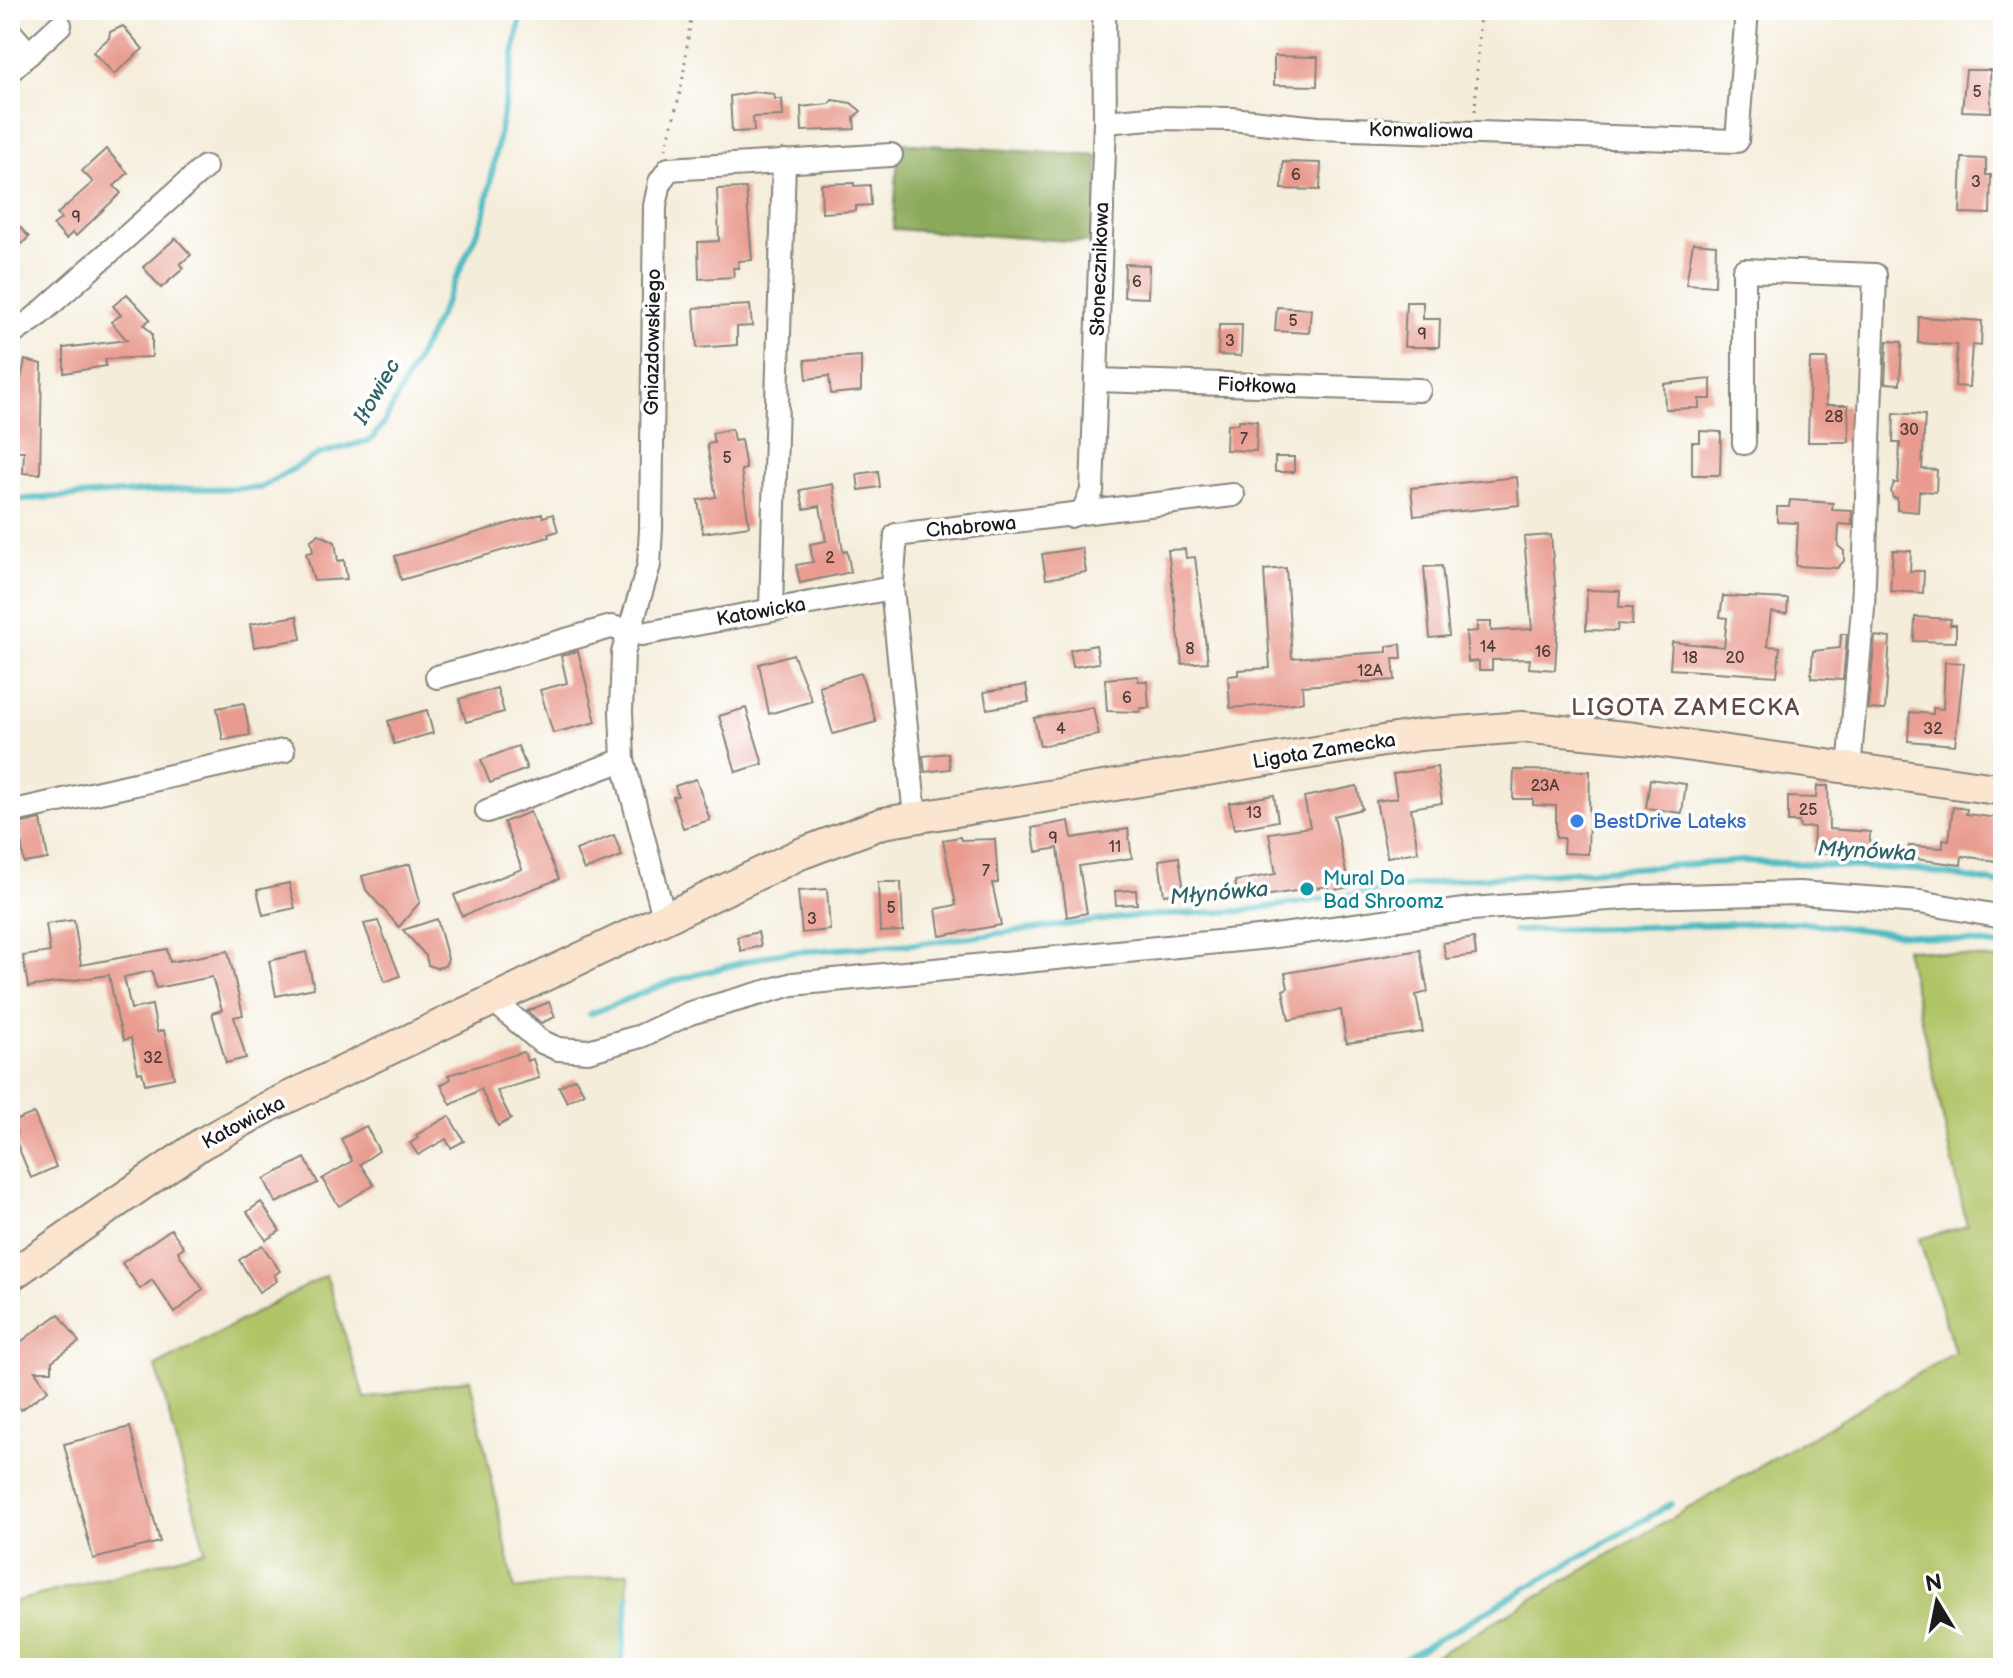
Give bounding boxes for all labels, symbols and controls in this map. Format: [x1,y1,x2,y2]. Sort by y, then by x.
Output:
house number: 5 [1972,83,1982,102]
street label: Konwaliowa [1368,118,1474,144]
house number: 6 [1291,166,1301,185]
house number: 3 [1971,173,1981,192]
street label: Słonecznikowa [1086,202,1114,337]
house number: 9 [71,208,81,227]
street label: Gniazdowskiego [640,268,666,416]
house number: 6 [1132,273,1142,292]
house number: 5 [1288,312,1298,331]
house number: 9 [1417,325,1427,344]
house number: 3 [1225,332,1235,351]
water label: Iłowiec [347,354,407,430]
street label: Fiołkowa [1217,373,1297,399]
house number: 28 [1825,408,1843,427]
house number: 30 [1899,421,1919,440]
house number: 7 [1240,430,1248,449]
house number: 5 [722,449,732,468]
street label: Chabrowa [925,511,1017,543]
house number: 2 [825,549,835,568]
street label: Katowicka [715,592,808,632]
house number: 14 [1480,638,1496,657]
house number: 8 [1185,640,1195,659]
house number: 16 [1535,643,1551,662]
house number: 18 [1682,649,1698,668]
house number: 20 [1726,649,1744,668]
house number: 12A [1357,662,1383,681]
house number: 6 [1122,689,1132,708]
district label: LIGOTA ZAMECKA [1571,693,1801,722]
house number: 4 [1056,720,1066,739]
house number: 32 [1923,720,1943,739]
street label: Ligota Zamecka [1251,728,1397,774]
house number: 23A [1531,777,1560,796]
house number: 25 [1799,801,1817,820]
house number: 13 [1246,804,1262,823]
place label: BestDrive Lateks [1593,810,1746,834]
marker: BestDrive Lateks [1568,812,1586,830]
house number: 9 [1048,829,1058,848]
water label: Młynówka [1817,835,1917,868]
house number: 11 [1109,838,1121,857]
house number: 7 [982,862,990,881]
place label: Mural Da Bad Shroomz [1323,867,1444,914]
water label: Młynówka [1169,876,1270,911]
marker: Mural Da Bad Shroomz [1298,880,1316,898]
house number: 5 [886,899,896,918]
house number: 3 [807,910,817,929]
house number: 32 [143,1049,163,1068]
street label: Katowicka [198,1091,289,1155]
north arrow [1897,1562,1977,1642]
text: N [1923,1569,1944,1599]

